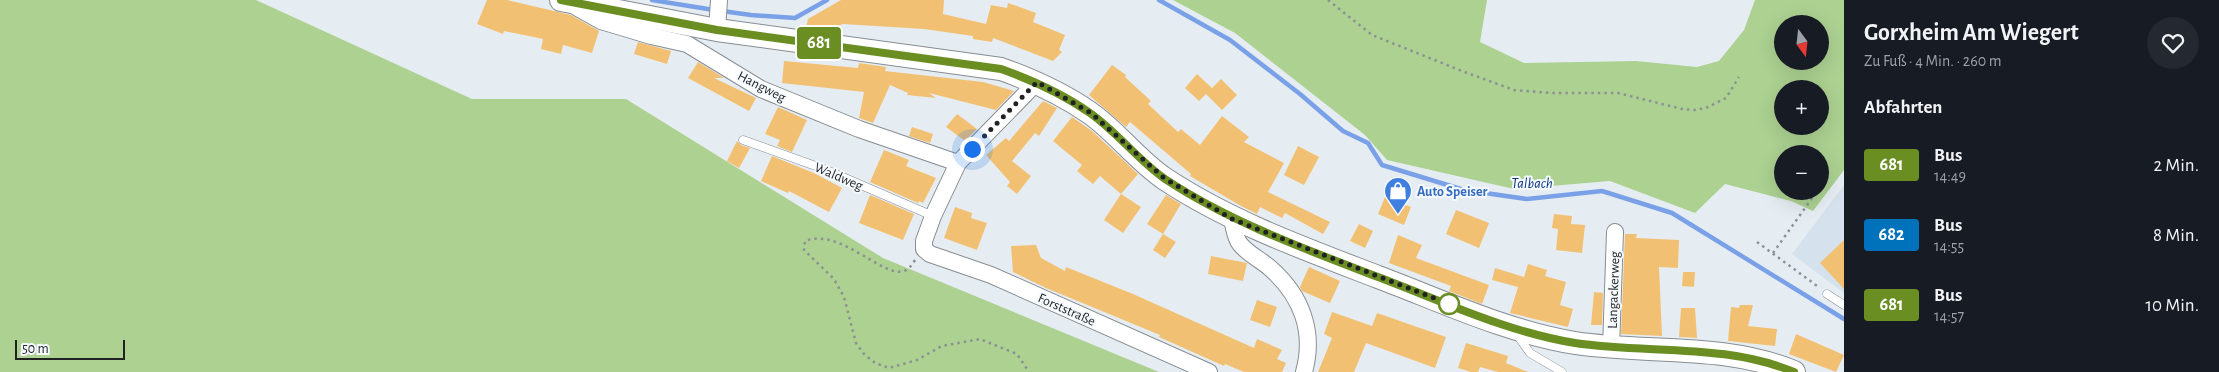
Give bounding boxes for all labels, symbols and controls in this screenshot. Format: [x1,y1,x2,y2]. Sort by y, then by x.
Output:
north arrow [1774,15,1829,70]
map controls [1774,15,1829,200]
button: heart [2147,17,2199,69]
text: Gorxheim Am Wiegert [1864,21,2079,45]
line badge: 681 [790,27,848,59]
text: 681 [807,34,831,52]
text: Zu Fuß · 4 Min. · 260 m [1864,53,2002,69]
street label: Hangweg [735,69,788,105]
button: + [1774,80,1829,135]
text: Abfahrten [1864,98,1942,117]
your location [960,137,985,162]
button: − [1774,145,1829,200]
text: Bus [1934,146,1962,165]
text: 681 [1879,156,1904,174]
text: 2 Min. [2153,156,2199,175]
street label: Waldweg [812,160,865,193]
text: 14:49 [1934,168,1966,184]
shop icon: Auto Speiser [1383,176,1413,215]
water label: Talbach [1511,176,1553,191]
place label: Auto Speiser [1417,185,1488,199]
text: Bus [1934,216,1962,235]
text: 682 [1878,226,1905,244]
text: 8 Min. [2153,226,2199,245]
text: 14:55 [1934,238,1964,254]
street label: Langackerweg [1606,251,1622,329]
text: Bus [1934,286,1962,305]
street label: Forststraße [1036,291,1097,329]
unlabelled marker [1438,293,1460,315]
text: 681 [1879,296,1904,314]
text: 10 Min. [2146,296,2199,315]
text: 14:57 [1934,308,1964,324]
scale bar [15,337,125,360]
text: 50 m [22,342,49,356]

